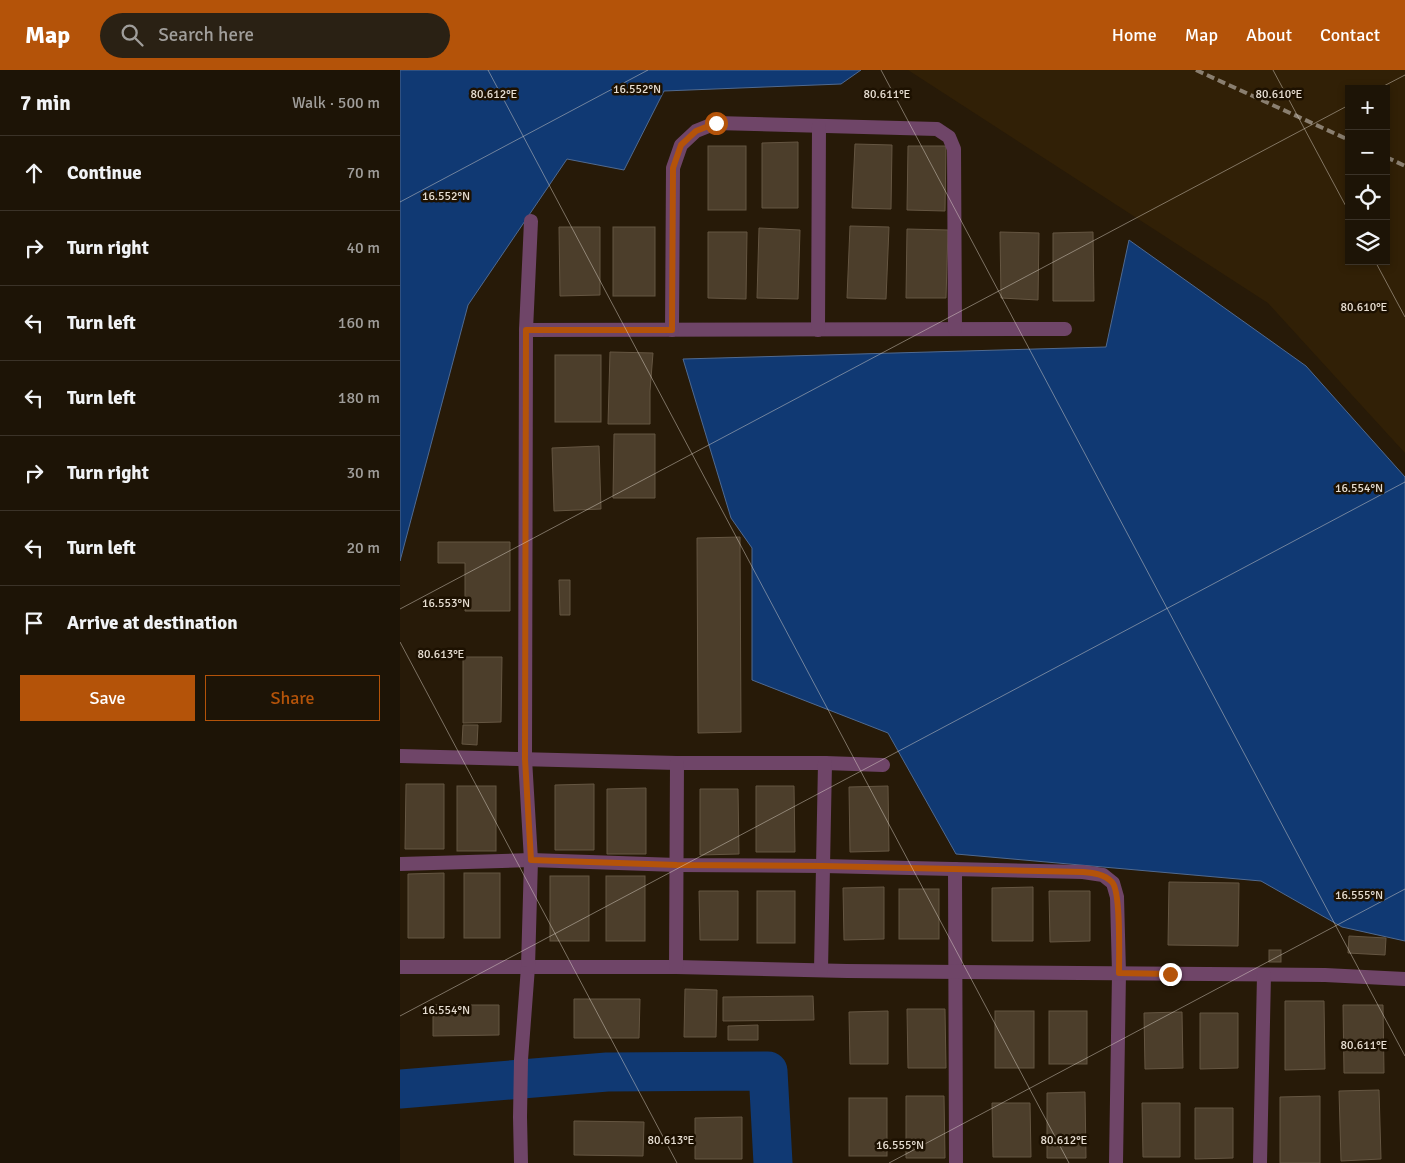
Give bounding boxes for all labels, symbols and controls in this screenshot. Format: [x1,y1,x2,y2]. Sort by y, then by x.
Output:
search box [100,13,450,58]
text: Map [25,20,70,50]
icon: search [118,21,146,49]
text: Search here [158,23,254,47]
text: Home [1112,24,1157,46]
text: Map [1185,24,1218,46]
text: About [1246,24,1292,46]
text: Contact [1320,24,1380,46]
text: 16.552°N [613,82,661,97]
map controls [1345,85,1390,265]
button: + [1345,85,1390,130]
text: 80.612°E [471,87,518,102]
text: 80.611°E [864,87,911,102]
text: 80.610°E [1256,87,1303,102]
text: 7 min [20,90,71,116]
text: Walk · 500 m [292,93,380,113]
route start [705,112,728,135]
button: − [1345,130,1390,175]
icon: ahead [20,159,48,187]
text: Continue [67,161,142,185]
text: 70 m [346,163,380,183]
button: locate [1345,175,1390,220]
text: 16.552°N [422,189,470,204]
button: layers [1345,220,1390,265]
icon: right [20,234,48,262]
text: Turn right [67,236,149,260]
text: 40 m [346,238,380,258]
text: 80.610°E [1341,300,1388,315]
icon: left [20,309,48,337]
text: Turn left [67,311,136,335]
text: 160 m [338,313,380,333]
icon: left [20,384,48,412]
text: Turn left [67,386,136,410]
text: 180 m [338,388,380,408]
icon: right [20,459,48,487]
text: Turn right [67,461,149,485]
text: 30 m [346,463,380,483]
text: 16.554°N [1335,481,1383,496]
icon: left [20,534,48,562]
text: Turn left [67,536,136,560]
text: 20 m [346,538,380,558]
text: 16.553°N [422,596,470,611]
icon: arrive [20,609,48,637]
text: Arrive at destination [67,611,238,635]
text: 80.613°E [418,647,465,662]
button: Save [20,675,195,721]
button: Share [205,675,380,721]
text: 16.555°N [1335,888,1383,903]
route end [1159,963,1182,986]
text: 16.554°N [422,1003,470,1018]
text: 80.611°E [1341,1038,1388,1053]
text: 80.613°E [648,1133,695,1148]
text: 80.612°E [1041,1133,1088,1148]
text: 16.555°N [876,1138,924,1153]

